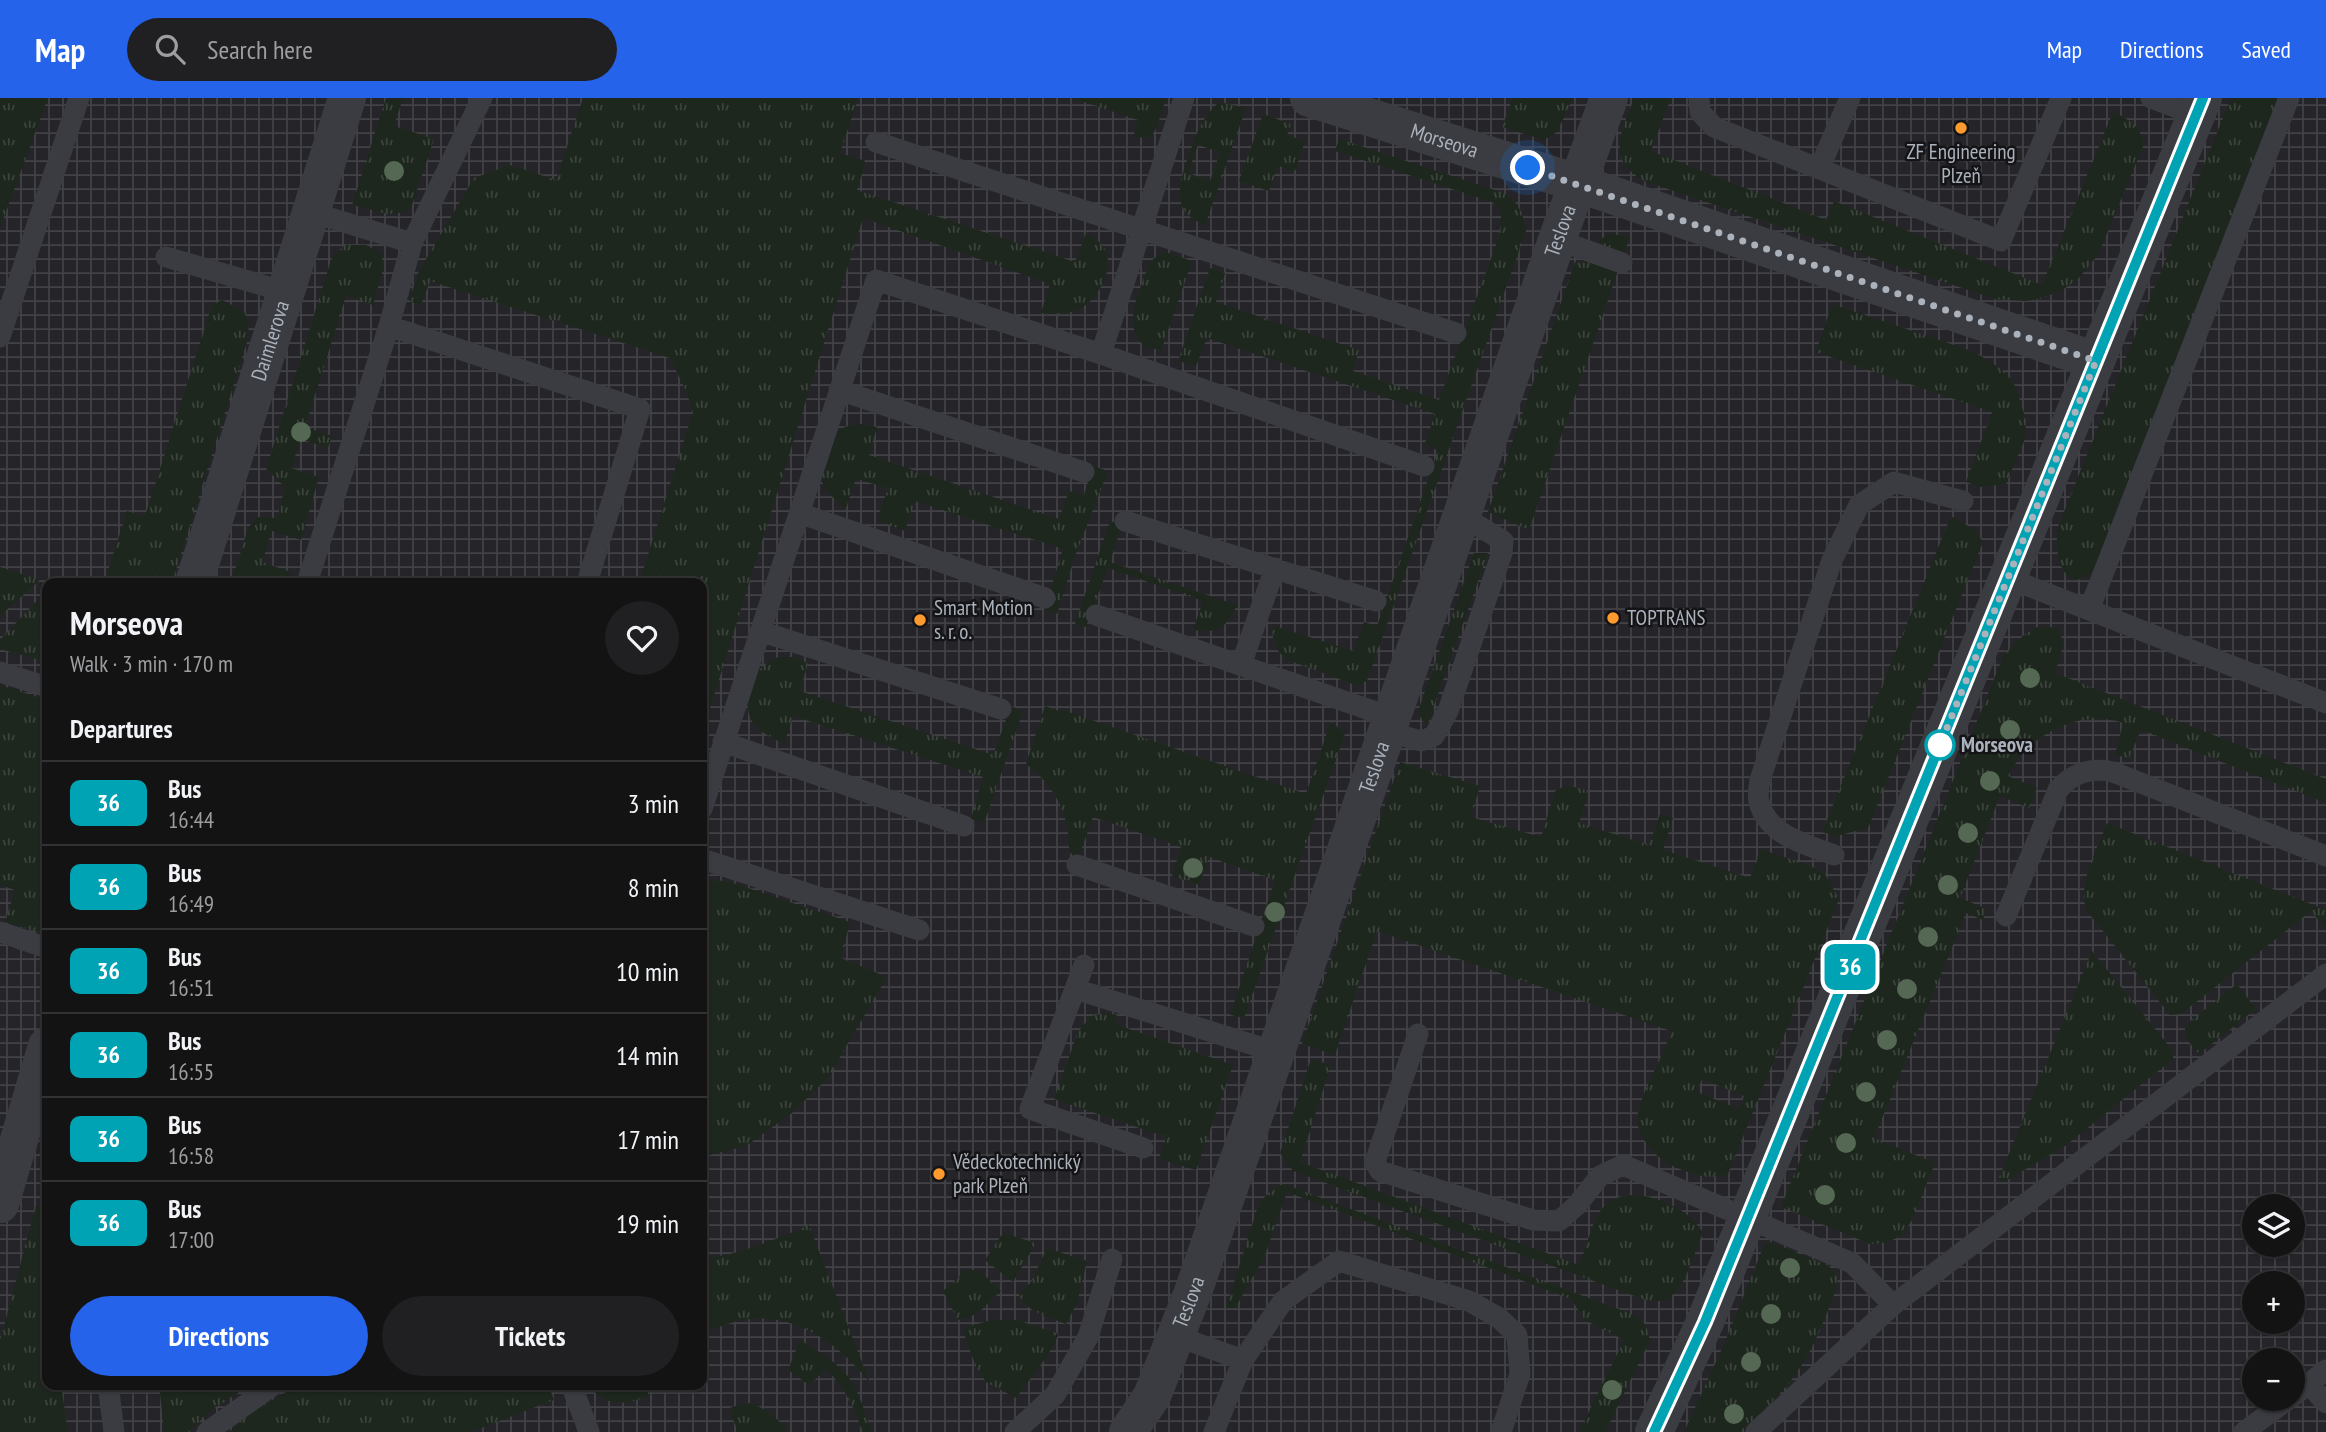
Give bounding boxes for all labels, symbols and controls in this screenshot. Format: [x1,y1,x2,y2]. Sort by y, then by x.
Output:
search box [127,18,617,81]
text: Map [35,28,85,71]
icon: search [151,30,189,68]
text: Search here [207,33,313,66]
text: Map [2047,34,2082,65]
text: Directions [2120,34,2204,65]
text: Saved [2242,34,2291,65]
street label: Morseova [1407,117,1482,164]
marker: ZF Engineering Plzeň [1953,120,1969,136]
place label: ZF Engineering Plzeň [1906,138,2016,189]
your location [1510,150,1545,185]
street label: Teslova [1538,201,1582,260]
street label: Daimlerova [245,297,295,384]
place label: Smart Motion s. r. o. [934,594,1033,645]
text: Morseova [70,601,183,644]
button: heart [605,601,679,675]
place label: TOPTRANS [1627,604,1706,631]
marker: TOPTRANS [1605,610,1621,626]
marker: Smart Motion s. r. o. [912,612,928,628]
text: Walk · 3 min · 170 m [70,649,233,678]
text: Departures [70,712,173,745]
marker: Morseova [1925,730,1955,760]
place label: Morseova [1961,731,2033,758]
street label: Teslova [1353,738,1395,797]
text: Bus [168,772,201,805]
text: 36 [97,787,120,818]
text: 3 min [628,787,679,820]
text: 16:44 [168,805,214,834]
text: Bus [168,856,201,889]
text: 36 [97,871,120,902]
text: 8 min [628,871,679,904]
text: 16:49 [168,889,214,918]
text: Bus [168,940,201,973]
line badge: 36 [1818,944,1882,990]
text: 36 [1839,951,1861,982]
text: 36 [97,955,120,986]
text: 10 min [616,955,679,988]
text: 16:51 [168,973,214,1002]
text: Bus [168,1024,201,1057]
text: 36 [97,1039,120,1070]
text: 14 min [616,1039,679,1072]
text: 16:55 [168,1057,214,1086]
text: Bus [168,1108,201,1141]
text: 36 [97,1123,120,1154]
text: 17 min [617,1123,679,1156]
text: 16:58 [168,1141,214,1170]
place label: Vědeckotechnický park Plzeň [952,1148,1081,1199]
marker: Vědeckotechnický park Plzeň [931,1166,947,1182]
text: Bus [168,1192,201,1225]
map controls [2242,1194,2305,1411]
button: layers [2242,1194,2305,1257]
text: 36 [97,1207,120,1238]
text: 19 min [616,1207,679,1240]
text: 17:00 [168,1225,214,1254]
button: + [2242,1271,2305,1334]
street label: Teslova [1166,1273,1210,1332]
button: Directions [70,1296,368,1376]
button: Tickets [382,1296,679,1376]
button: − [2242,1348,2305,1411]

